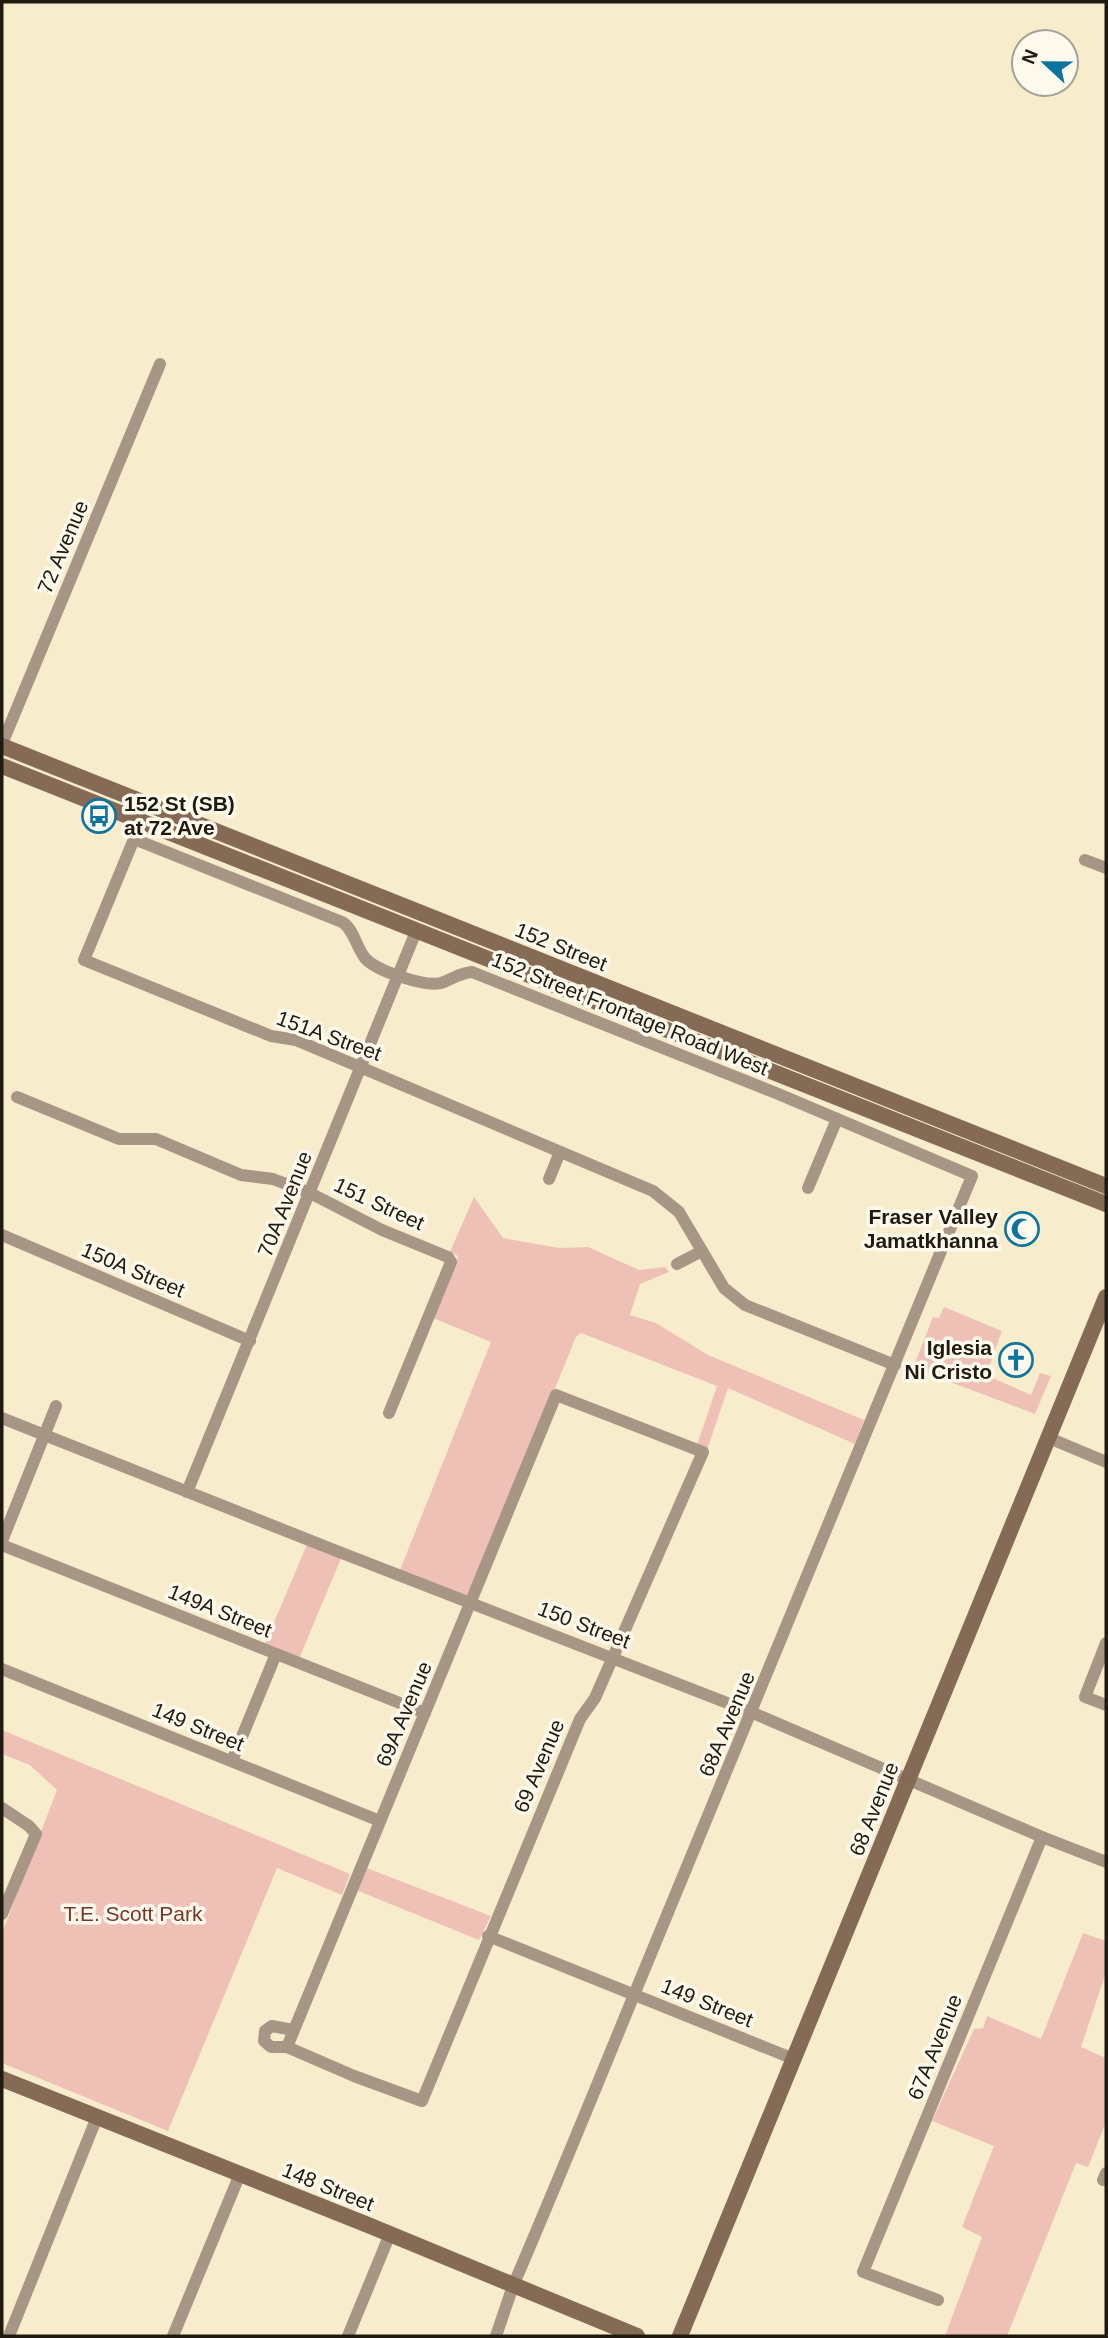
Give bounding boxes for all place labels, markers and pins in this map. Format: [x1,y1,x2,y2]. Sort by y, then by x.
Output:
place label: 152 St (SB) at 72 Ave [124,792,235,839]
bus stop icon: 152 St (SB) at 72 Ave [80,797,118,835]
place label: Fraser Valley Jamatkhanna [864,1205,998,1252]
mosque icon: Fraser Valley Jamatkhanna [1003,1210,1041,1248]
place label: Iglesia Ni Cristo [904,1336,992,1383]
church icon: Iglesia Ni Cristo [997,1341,1035,1379]

